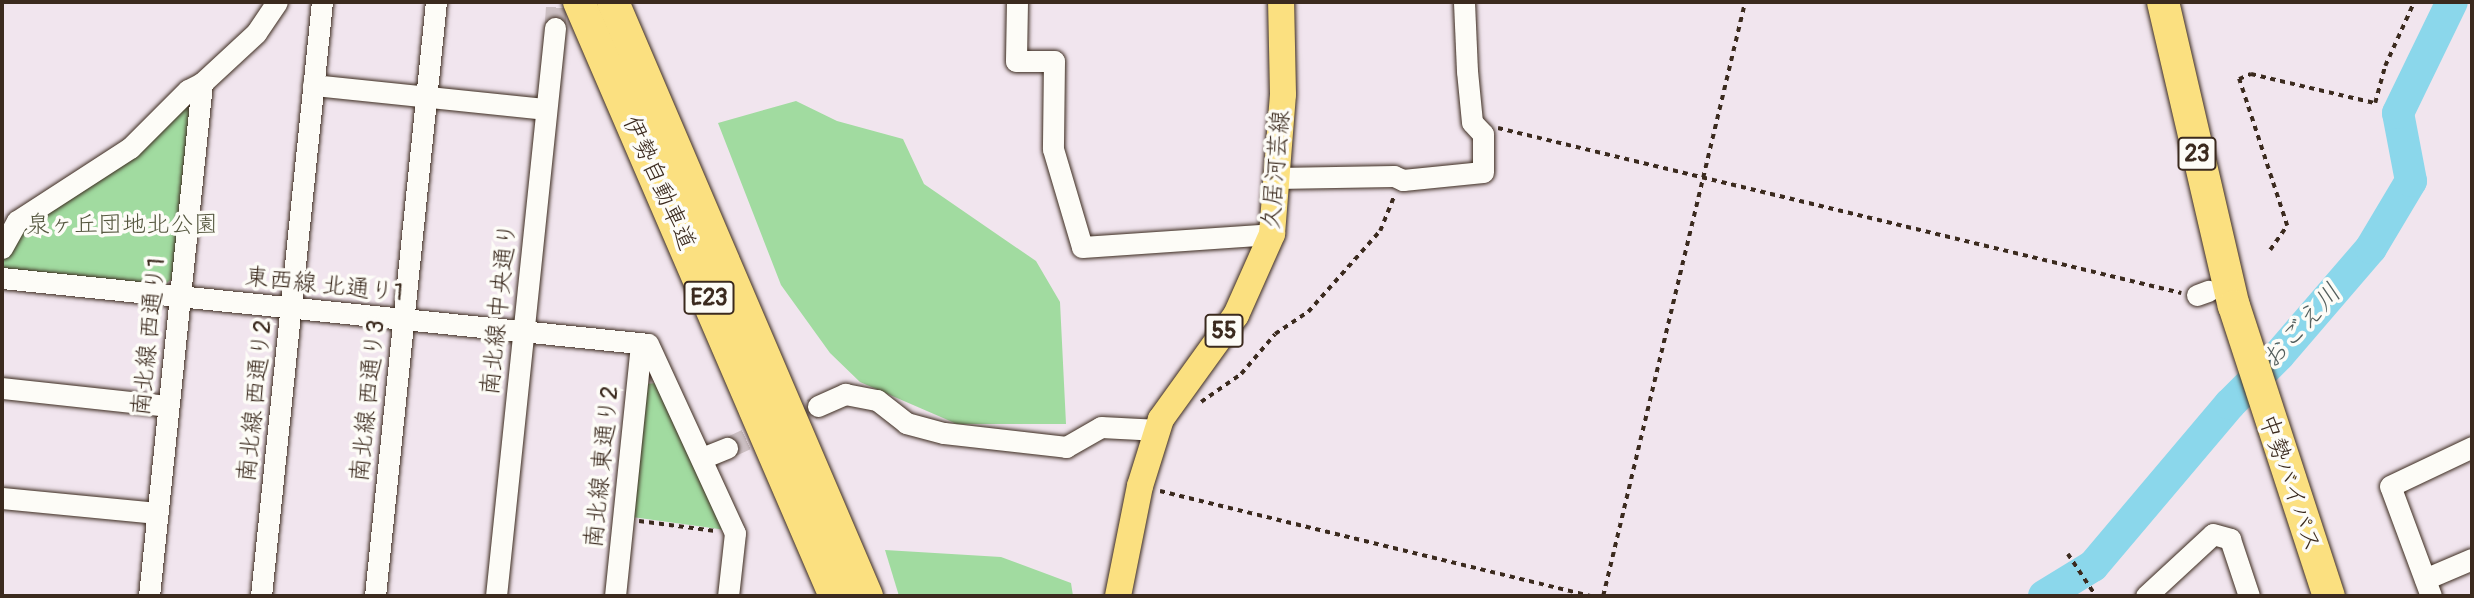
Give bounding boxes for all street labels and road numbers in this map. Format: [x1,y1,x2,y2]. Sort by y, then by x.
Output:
street label: 久居河芸線 [1256,109,1296,231]
street label: 伊勢自動車道 [617,111,701,255]
road number: 23 [2176,134,2218,174]
street label: 南北線 中央通り [476,221,522,397]
street label: 南北線 西通り1 [126,257,172,417]
street label: 東西線 北通り1 [244,262,404,308]
road number: E23 [683,278,735,318]
road number: 55 [1203,312,1245,350]
street label: 南北線 西通り2 [232,319,278,483]
street label: 南北線 西通り3 [345,319,391,483]
street label: 南北線 東通り2 [579,385,625,549]
street label: 中勢バイパス [2253,410,2327,556]

